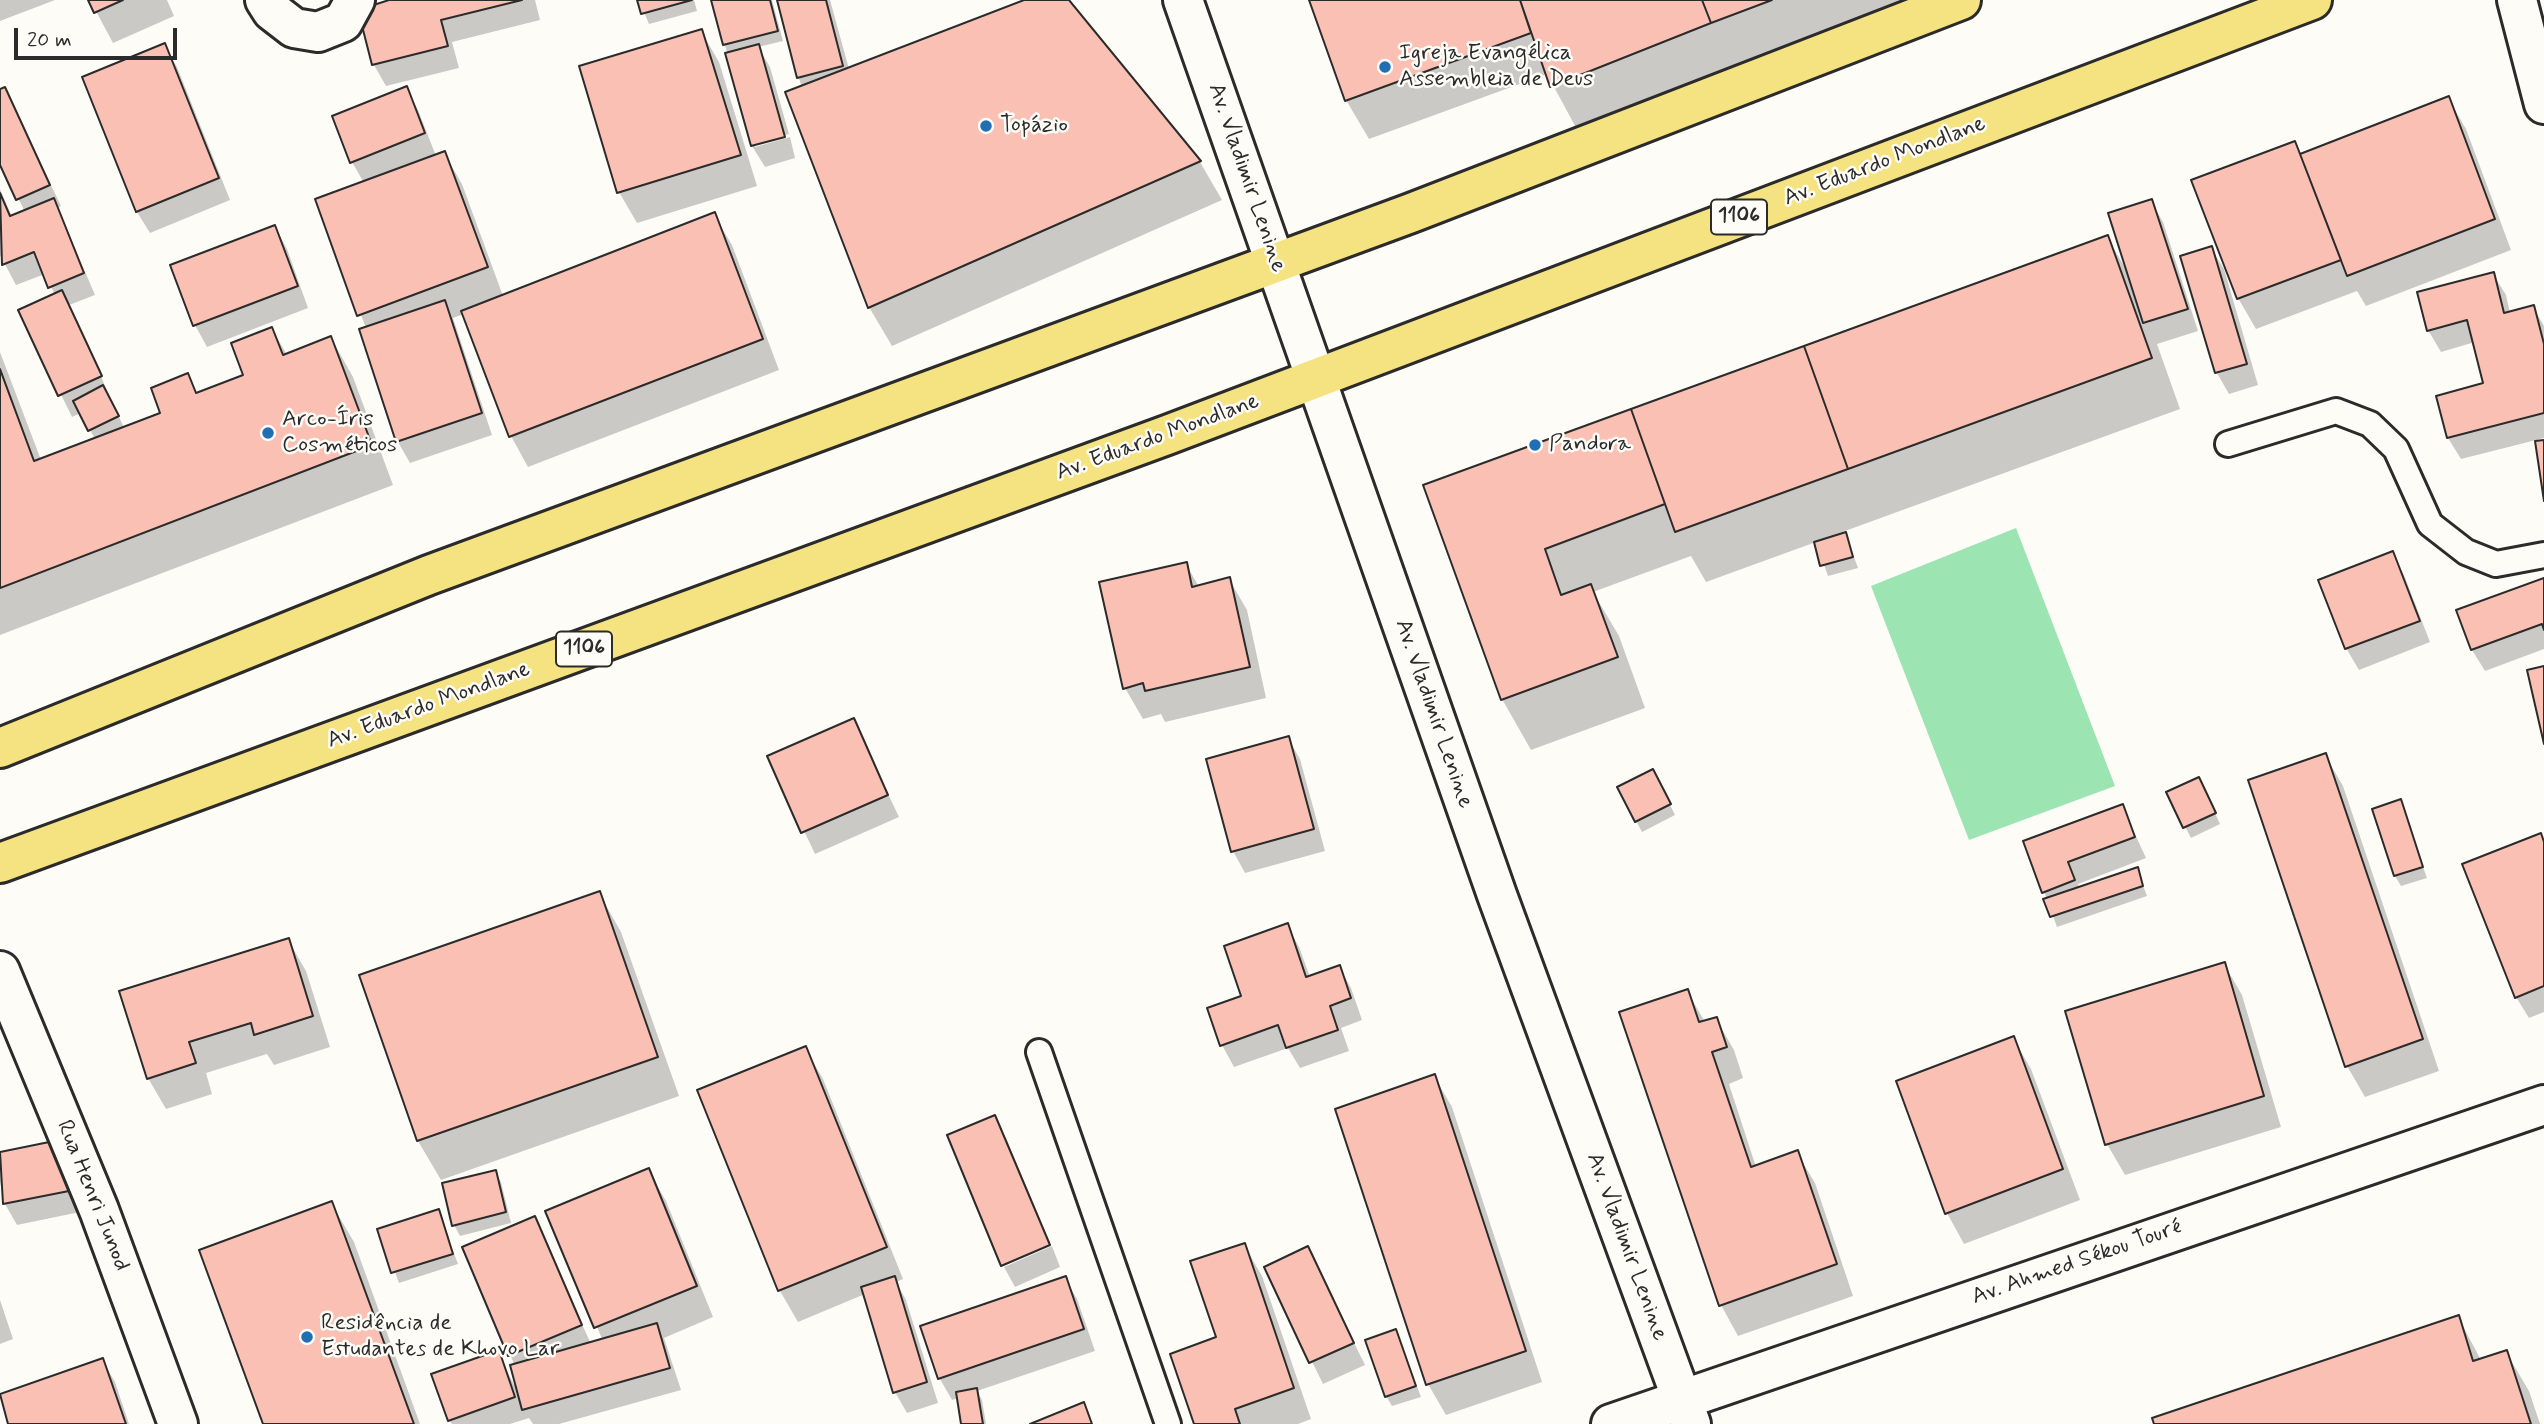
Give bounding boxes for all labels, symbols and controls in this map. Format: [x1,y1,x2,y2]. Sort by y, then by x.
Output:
scale bar [18,14,180,58]
text: 20 m [27,26,72,54]
place label: Igreja Evangélica Assembleia de Deus [1399,40,1593,94]
marker: Igreja Evangélica Assembleia de Deus [1377,59,1393,75]
street label: Av. Vladimir Lenine [1201,80,1291,276]
street label: Av. Eduardo Mondlane [1780,111,1990,213]
place label: Topázio [1000,112,1068,140]
marker: Topázio [978,118,994,134]
road number: 1106 [1711,200,1767,234]
street label: Av. Eduardo Mondlane [1053,388,1263,488]
place label: Arco-Íris Cosméticos [282,406,397,460]
marker: Arco-Íris Cosméticos [260,425,276,441]
place label: Pandora [1549,431,1631,459]
marker: Pandora [1527,437,1543,453]
street label: Av. Vladimir Lenine [1388,616,1478,812]
road number: 1106 [556,632,612,666]
street label: Av. Eduardo Mondlane [324,656,534,756]
street label: Rua Henri Junod [49,1117,135,1275]
street label: Av. Vladimir Lenine [1579,1149,1673,1345]
street label: Av. Ahmed Sékou Touré [1968,1214,2186,1312]
place label: Residência de Estudantes de Khovo Lar [321,1310,559,1364]
marker: Residência de Estudantes de Khovo Lar [299,1329,315,1345]

